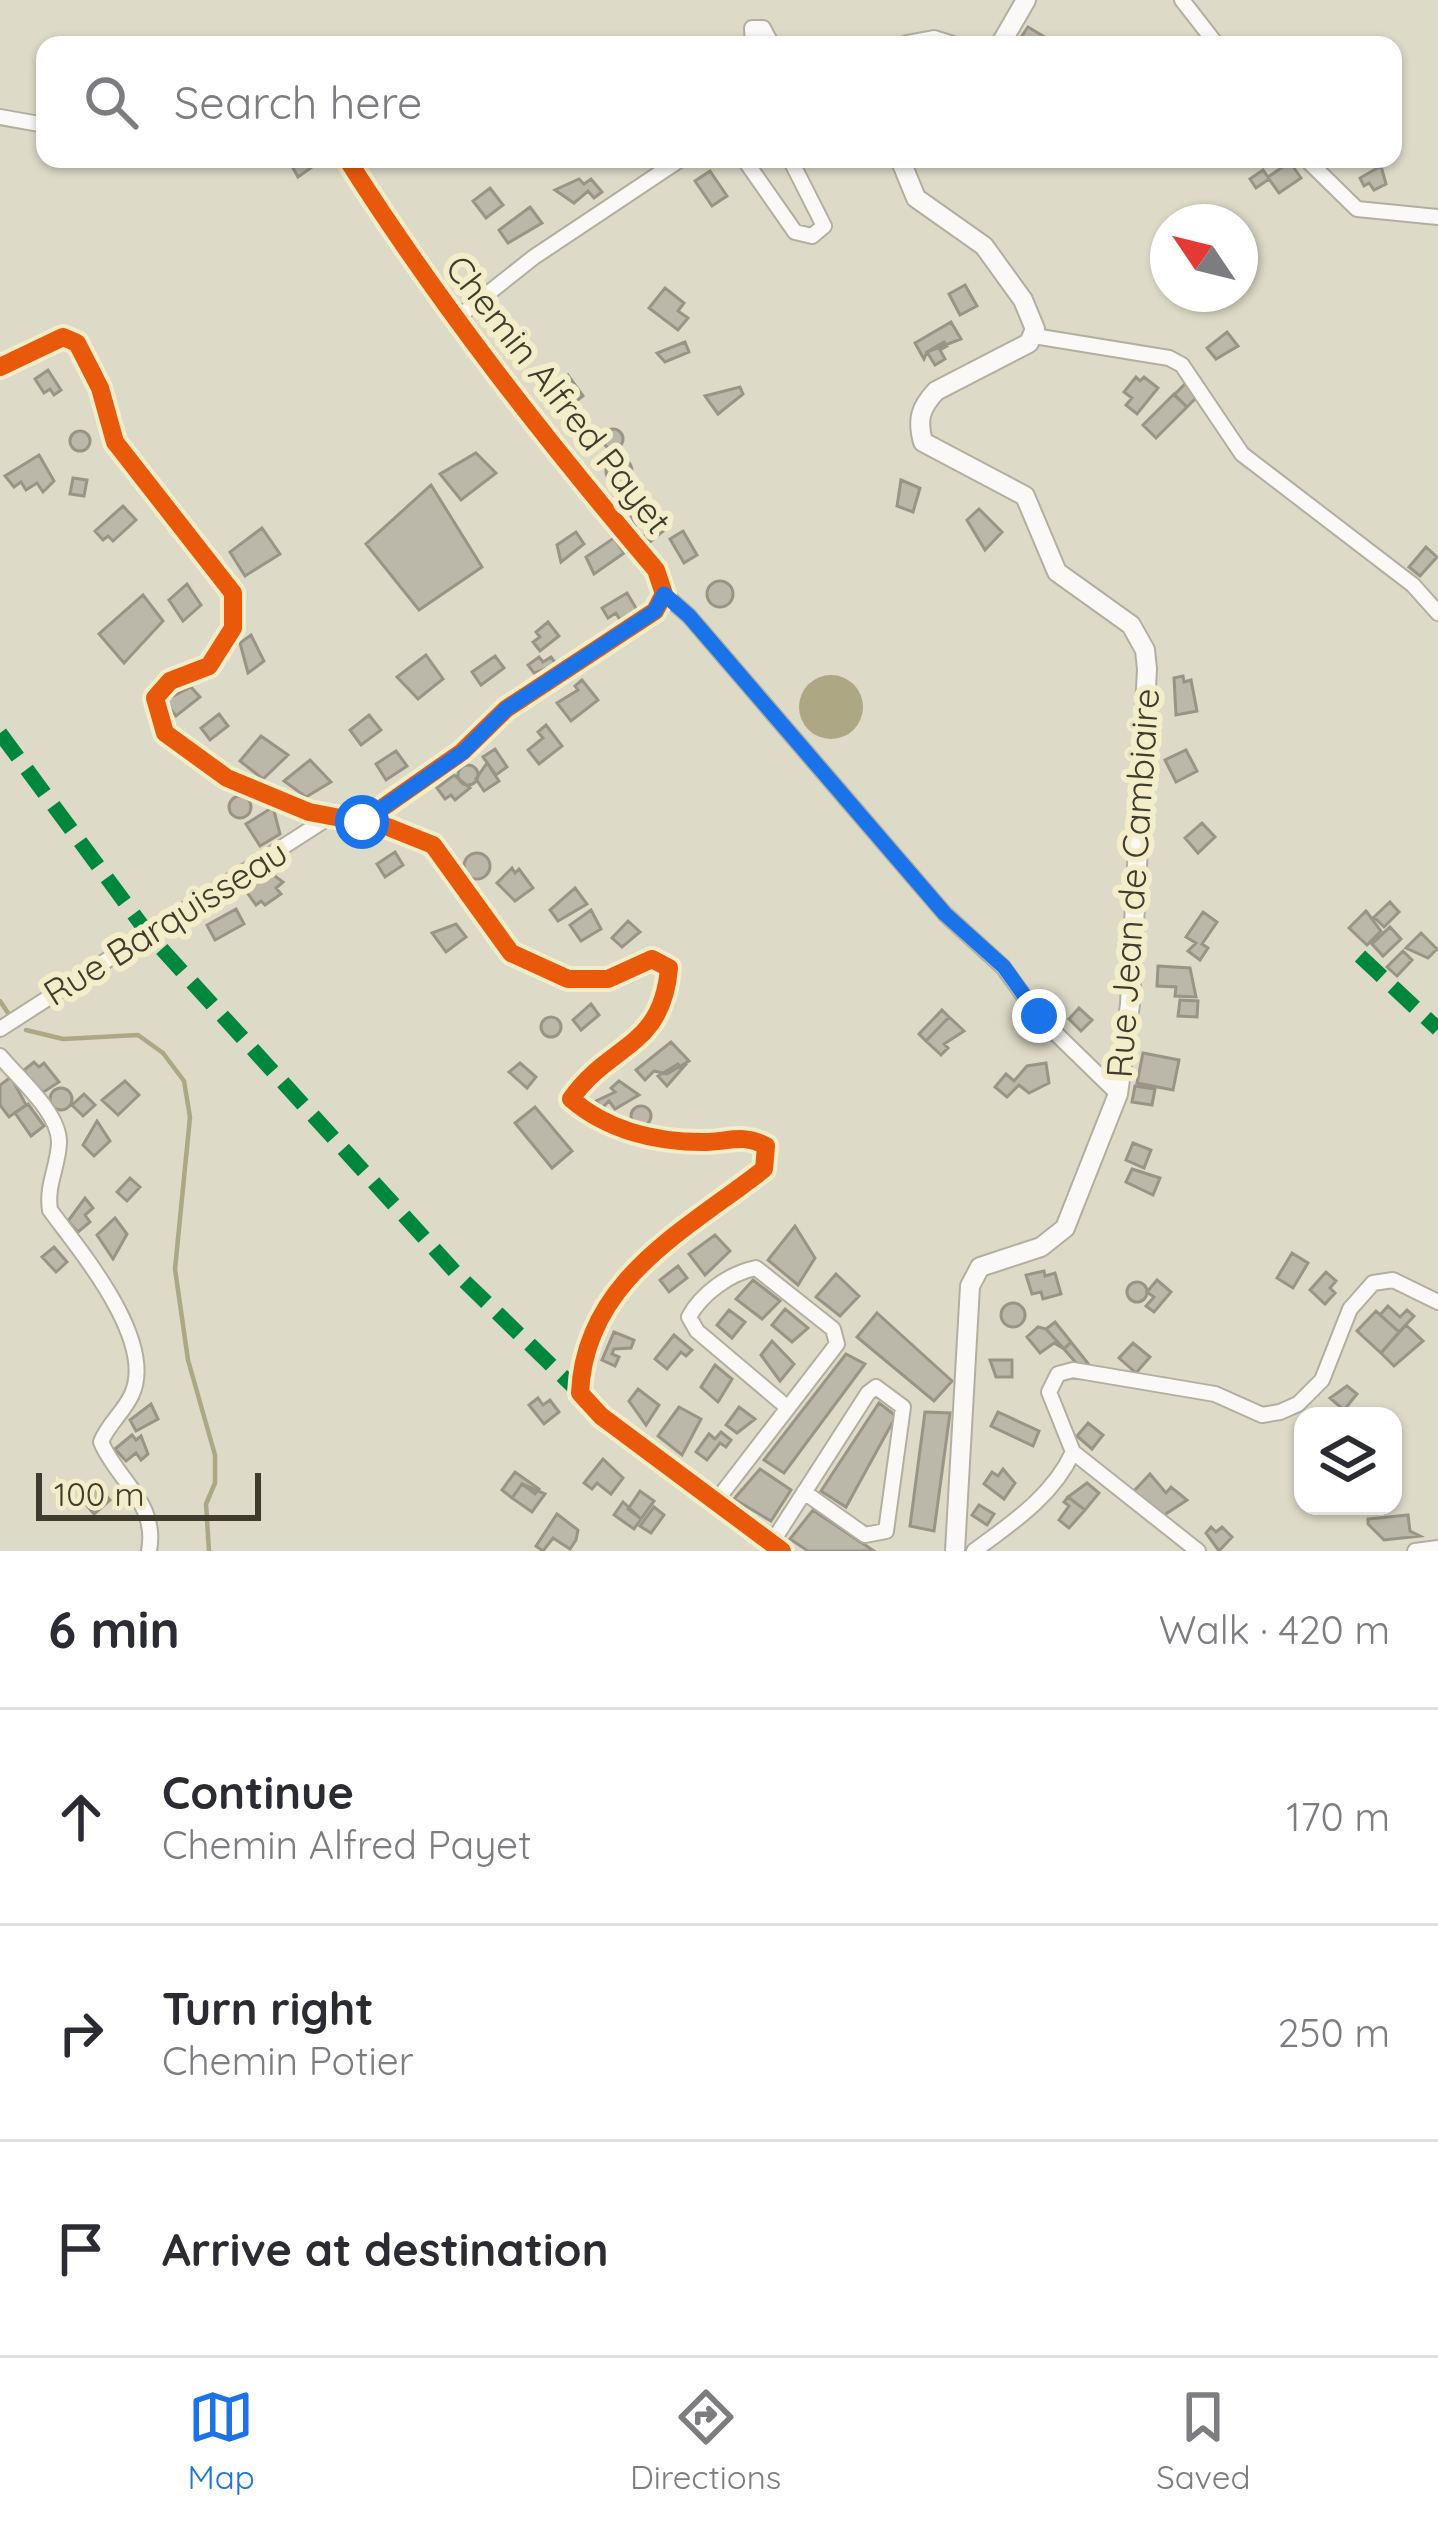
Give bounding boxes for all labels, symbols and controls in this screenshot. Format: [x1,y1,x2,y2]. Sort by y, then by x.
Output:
search box [36,36,1402,168]
icon: search [78,69,144,135]
text: Search here [174,74,422,130]
north arrow [1150,204,1258,312]
street label: Chemin Alfred Payet [436,246,682,542]
street label: Rue Jean de Cambiaire [1096,687,1168,1079]
route start [335,795,389,849]
street label: Rue Barquisseau [35,829,295,1015]
route end [1012,989,1066,1043]
map controls [1294,1407,1402,1515]
button: layers [1294,1407,1402,1515]
scale bar [36,1467,261,1520]
text: 100 m [54,1473,145,1514]
text: 6 min [48,1597,180,1661]
text: Walk · 420 m [1159,1605,1390,1654]
text: Continue [162,1764,354,1820]
icon: ahead [48,1784,114,1850]
text: 170 m [1286,1792,1390,1841]
text: Chemin Alfred Payet [162,1820,531,1869]
text: Turn right [162,1980,374,2036]
icon: right [48,2000,114,2066]
text: 250 m [1278,2008,1390,2057]
text: Chemin Potier [162,2036,414,2085]
icon: arrive [48,2216,114,2282]
text: Arrive at destination [162,2221,608,2277]
tab: Map [188,2384,255,2497]
tab: Directions [630,2384,781,2497]
tab: Saved [1156,2384,1250,2497]

